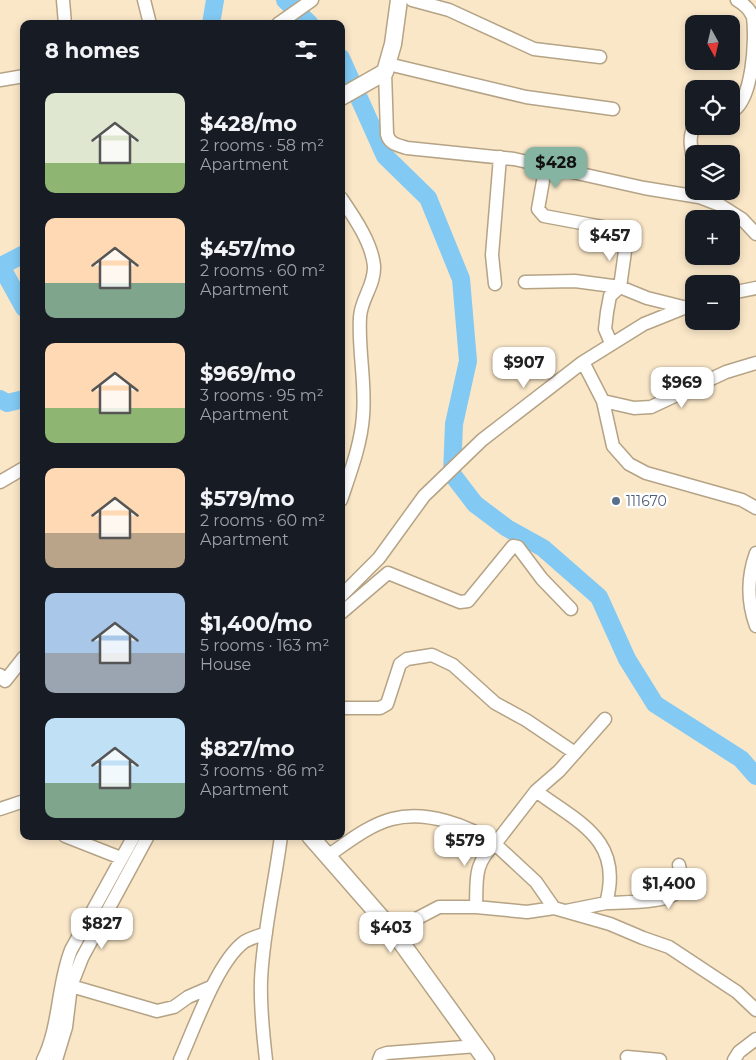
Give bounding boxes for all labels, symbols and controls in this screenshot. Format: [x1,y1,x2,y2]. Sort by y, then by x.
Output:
north arrow [685,15,740,70]
map controls [685,15,740,330]
icon: filters [292,36,320,64]
text: 8 homes [45,38,140,63]
button: locate [685,80,740,135]
text: $428/mo [200,111,297,136]
icon: home [85,113,145,173]
text: 2 rooms · 58 m² [200,136,324,155]
button: layers [685,145,740,200]
pin: $428 [526,146,586,189]
text: $428 [535,153,577,172]
text: Apartment [200,155,289,174]
button: + [685,210,740,265]
pin: $457 [580,220,640,262]
text: $457 [590,226,630,245]
text: $457/mo [200,236,295,261]
icon: home [85,238,145,298]
text: 2 rooms · 60 m² [200,261,325,280]
button: − [685,275,740,330]
text: Apartment [200,280,289,299]
pin: $907 [494,346,554,389]
text: $907 [504,353,544,372]
text: $969/mo [200,361,296,386]
icon: home [85,363,145,423]
pin: $969 [652,366,712,409]
text: $969 [662,373,702,392]
text: 3 rooms · 95 m² [200,386,324,405]
text: Apartment [200,405,289,424]
text: $579/mo [200,486,294,511]
icon: home [85,488,145,548]
place label: 111670 [626,492,667,510]
marker: 111670 [610,495,622,507]
text: 2 rooms · 60 m² [200,511,325,530]
text: Apartment [200,530,289,549]
text: $1,400/mo [200,611,312,636]
icon: home [85,613,145,673]
text: 5 rooms · 163 m² [200,636,329,655]
text: House [200,655,251,674]
text: $827/mo [200,736,295,761]
icon: home [85,738,145,798]
text: 3 rooms · 86 m² [200,761,325,780]
text: Apartment [200,780,289,799]
pin: $579 [435,824,495,867]
text: $579 [445,831,485,850]
pin: $1,400 [628,868,710,910]
text: $1,400 [642,874,696,893]
pin: $827 [72,908,132,950]
pin: $403 [361,912,421,954]
text: $827 [82,914,122,933]
text: $403 [370,918,412,937]

